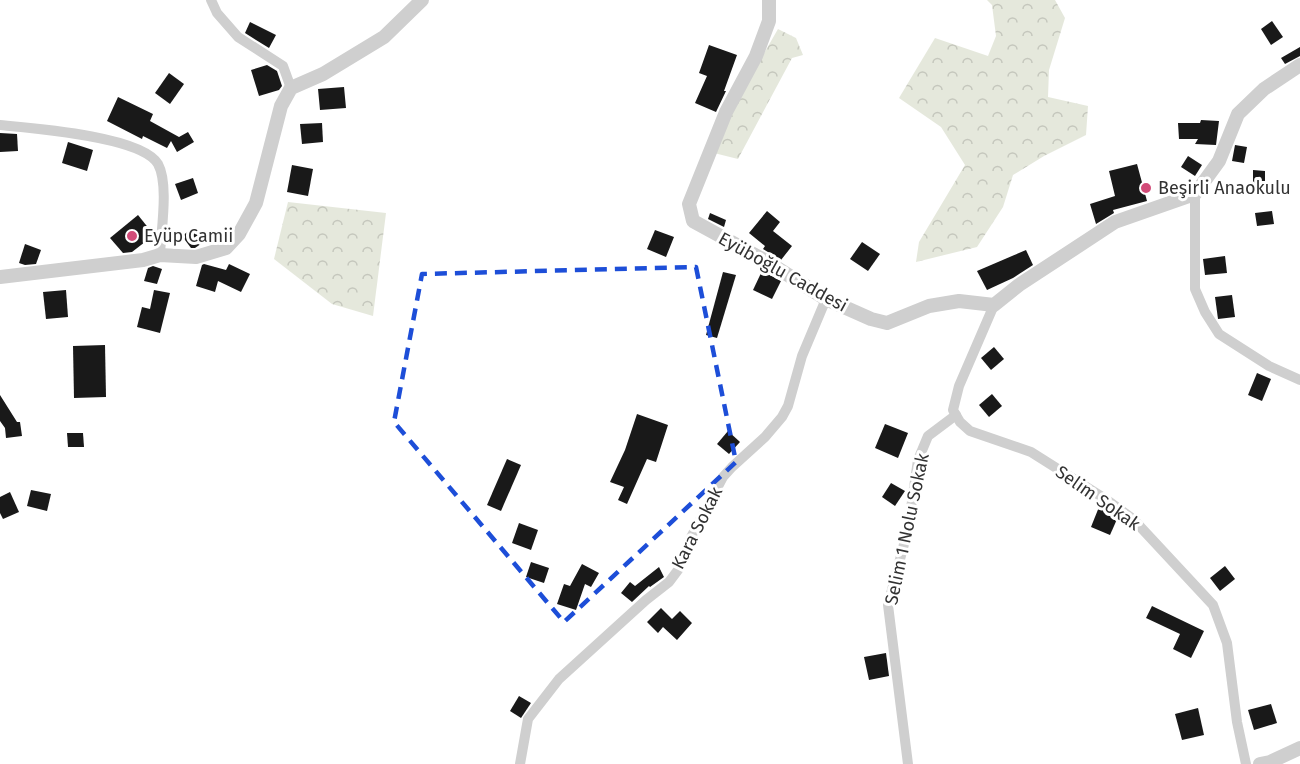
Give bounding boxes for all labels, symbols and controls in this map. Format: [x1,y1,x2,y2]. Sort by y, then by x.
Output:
place label: Beşirli Anaokulu [1158,177,1291,199]
marker: Beşirli Anaokulu [1139,181,1153,195]
place label: Eyüp Camii [144,225,233,247]
street label: Eyüboğlu Caddesi [715,227,851,317]
marker: Eyüp Camii [125,229,139,243]
street label: Selim 1 Nolu Sokak [880,450,934,607]
street label: Selim Sokak [1051,461,1145,536]
street label: Kara Sokak [667,482,727,573]

